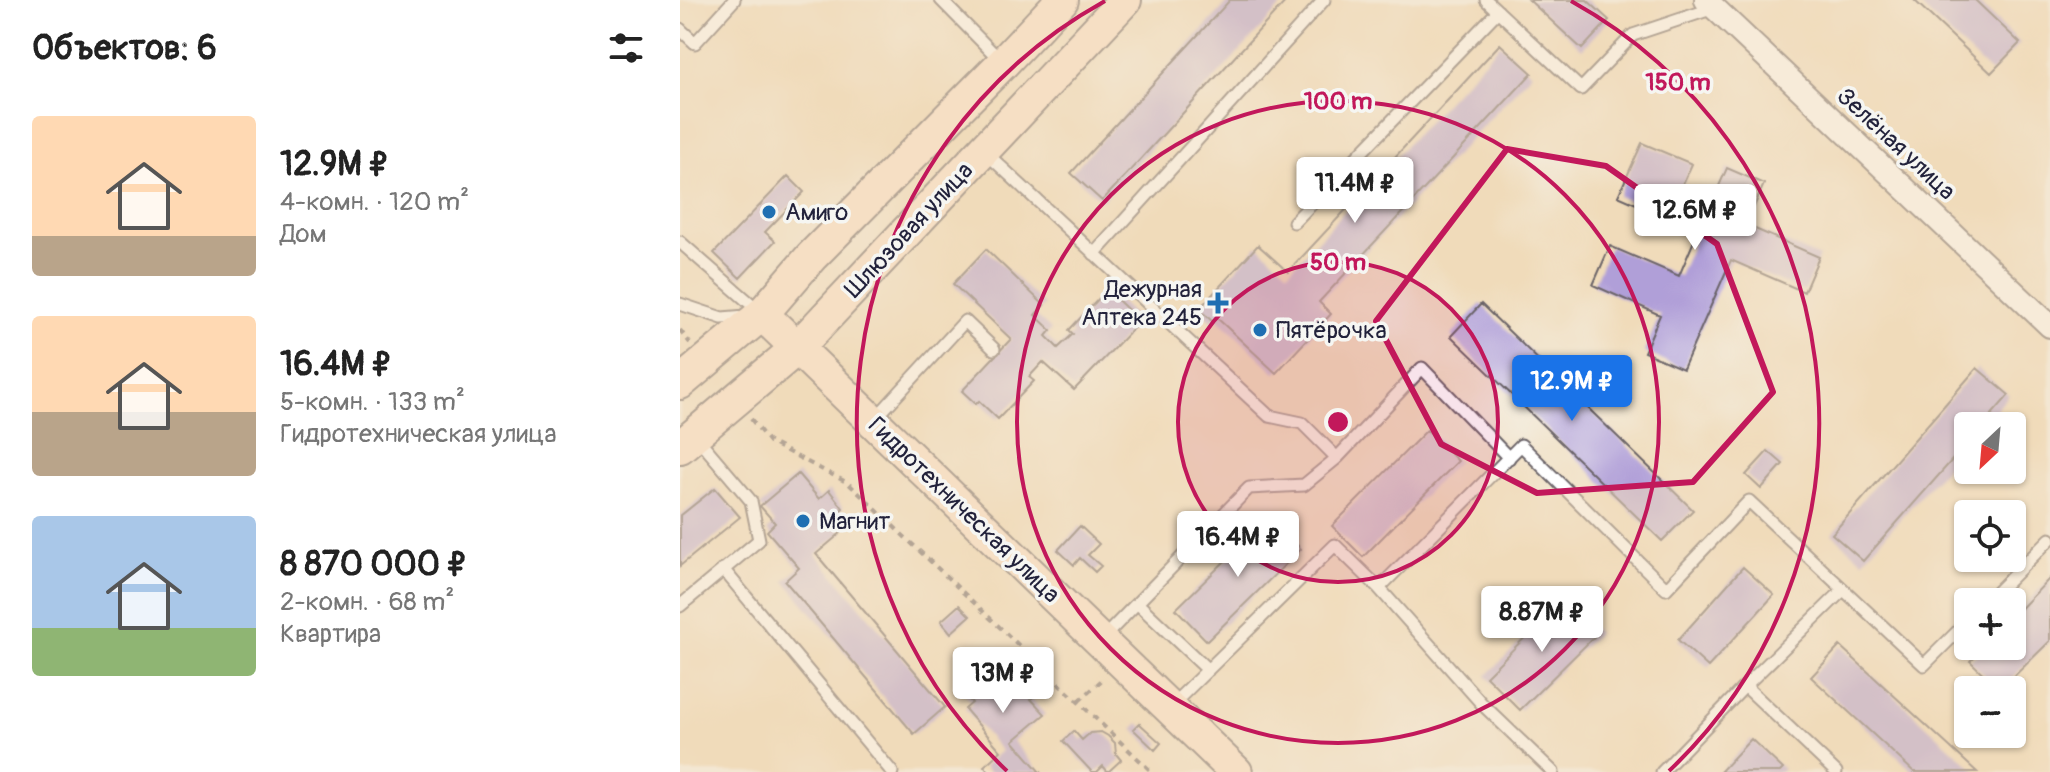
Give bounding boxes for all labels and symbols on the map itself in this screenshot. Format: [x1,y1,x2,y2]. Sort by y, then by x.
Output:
text: 150 m [1645,68,1711,97]
street label: Зелёная улица [1831,82,1961,206]
text: 100 m [1304,87,1372,116]
street label: Шлюзовая улица [839,156,979,304]
pin: 11.4M ₽ [1281,157,1429,225]
pin: 12.6M ₽ [1621,184,1769,252]
place label: Амиго [785,198,848,227]
marker: Амиго [760,203,778,221]
text: 50 m [1310,248,1366,277]
place label: Дежурная Аптека 245 [1081,275,1202,332]
marker: Дежурная Аптека 245 [1209,294,1227,312]
place label: Пятёрочка [1276,316,1387,345]
marker: Пятёрочка [1251,321,1269,339]
pin: 12.9M ₽ [1498,355,1646,423]
centre of rings [1324,408,1352,436]
street label: Гидротехническая улица [862,411,1066,609]
north arrow [1954,412,2026,484]
place label: Магнит [819,507,890,536]
pin: 16.4M ₽ [1164,511,1312,579]
marker: Магнит [794,512,812,530]
pin: 8.87M ₽ [1468,586,1616,654]
pin: 13M ₽ [947,647,1059,715]

